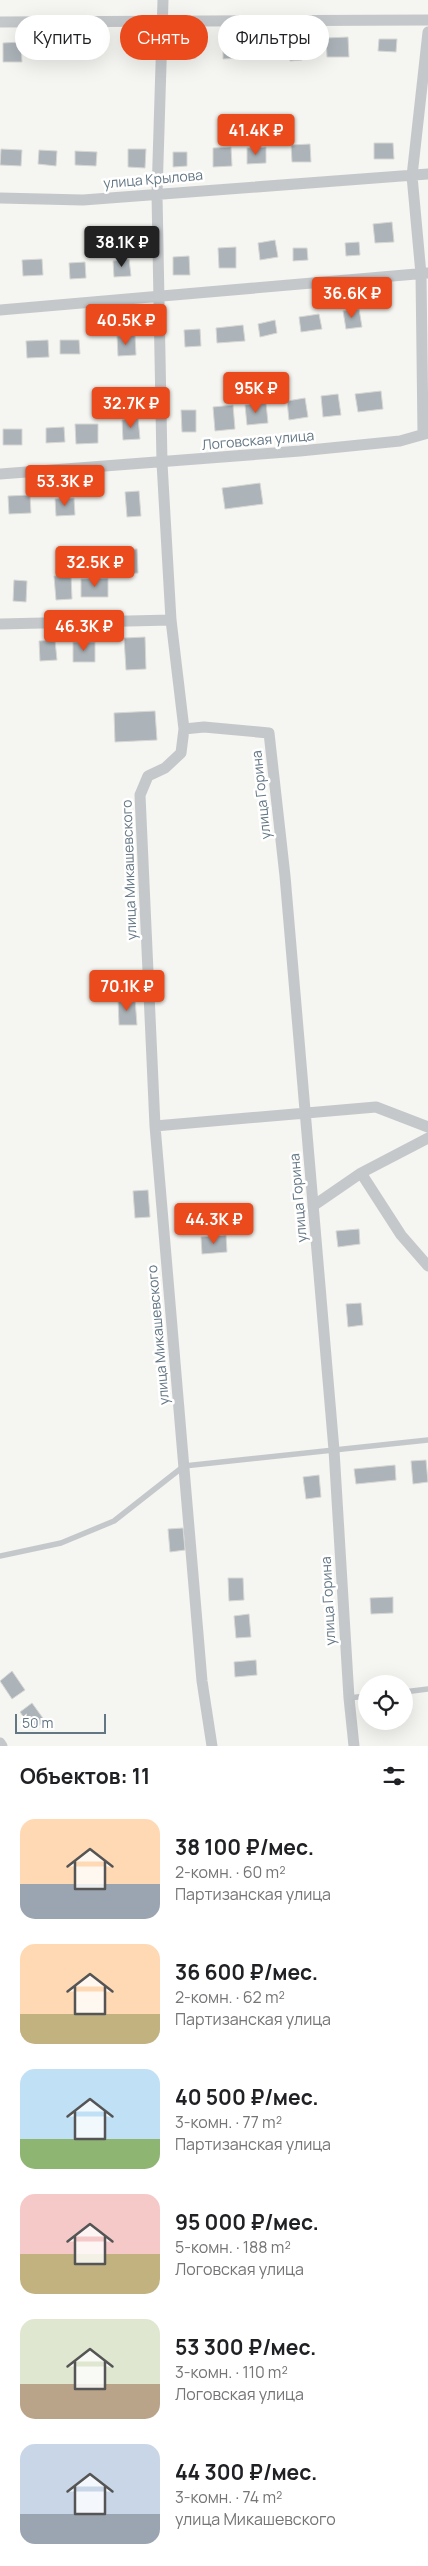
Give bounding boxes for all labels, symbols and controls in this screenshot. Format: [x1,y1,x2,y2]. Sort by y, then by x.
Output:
chip: Купить [15,15,110,60]
chip: Снять [120,15,208,60]
chip: Фильтры [218,15,329,60]
pin: 41.4K ₽ [210,114,302,156]
text: 41.4K ₽ [229,119,283,141]
street label: улица Крылова [102,165,204,192]
pin: 38.1K ₽ [76,226,168,268]
text: 38.1K ₽ [95,231,149,253]
pin: 36.6K ₽ [306,276,398,319]
text: 36.6K ₽ [323,282,381,304]
pin: 40.5K ₽ [80,304,172,346]
text: 40.5K ₽ [97,309,155,331]
pin: 95K ₽ [221,372,291,414]
text: 95K ₽ [234,377,278,399]
pin: 32.7K ₽ [85,386,177,429]
text: 32.7K ₽ [103,392,159,414]
street label: Логовская улица [201,425,315,454]
pin: 53.3K ₽ [19,464,111,507]
text: 53.3K ₽ [36,470,94,492]
pin: 32.5K ₽ [49,546,141,588]
text: 32.5K ₽ [66,551,124,573]
pin: 46.3K ₽ [38,610,130,652]
text: 46.3K ₽ [55,615,113,637]
street label: улица Горина [246,750,275,840]
street label: улица Микашевского [117,799,140,941]
pin: 70.1K ₽ [81,970,173,1012]
text: 70.1K ₽ [100,975,154,997]
street label: улица Горина [284,1153,311,1243]
pin: 44.3K ₽ [168,1202,260,1245]
text: 44.3K ₽ [185,1208,243,1230]
street label: улица Микашевского [142,1264,173,1406]
street label: улица Горина [316,1556,339,1646]
map controls [358,1675,413,1730]
button: locate [358,1675,413,1730]
scale bar [15,1711,106,1734]
text: 50 m [22,1713,53,1732]
text: Объектов: 11 [20,1762,150,1790]
icon: filters [380,1762,408,1790]
text: 38 100 ₽/мес. [175,1833,314,1861]
icon: home [60,1839,120,1899]
text: 2-комн. · 60 m² [175,1861,286,1883]
text: Партизанская улица [175,1883,331,1905]
text: 36 600 ₽/мес. [175,1958,318,1986]
icon: home [60,1964,120,2024]
text: 2-комн. · 62 m² [175,1986,285,2008]
text: Партизанская улица [175,2008,331,2030]
text: 40 500 ₽/мес. [175,2083,319,2111]
icon: home [60,2089,120,2149]
text: 3-комн. · 77 m² [175,2111,282,2133]
text: Партизанская улица [175,2133,331,2155]
text: 95 000 ₽/мес. [175,2208,319,2236]
icon: home [60,2214,120,2274]
text: 5-комн. · 188 m² [175,2236,291,2258]
text: Логовская улица [175,2258,304,2280]
text: 53 300 ₽/мес. [175,2333,317,2361]
icon: home [60,2339,120,2399]
text: 3-комн. · 110 m² [175,2361,288,2383]
text: Логовская улица [175,2383,304,2405]
text: 44 300 ₽/мес. [175,2458,317,2486]
icon: home [60,2464,120,2524]
text: 3-комн. · 74 m² [175,2486,282,2508]
text: улица Микашевского [175,2508,336,2530]

